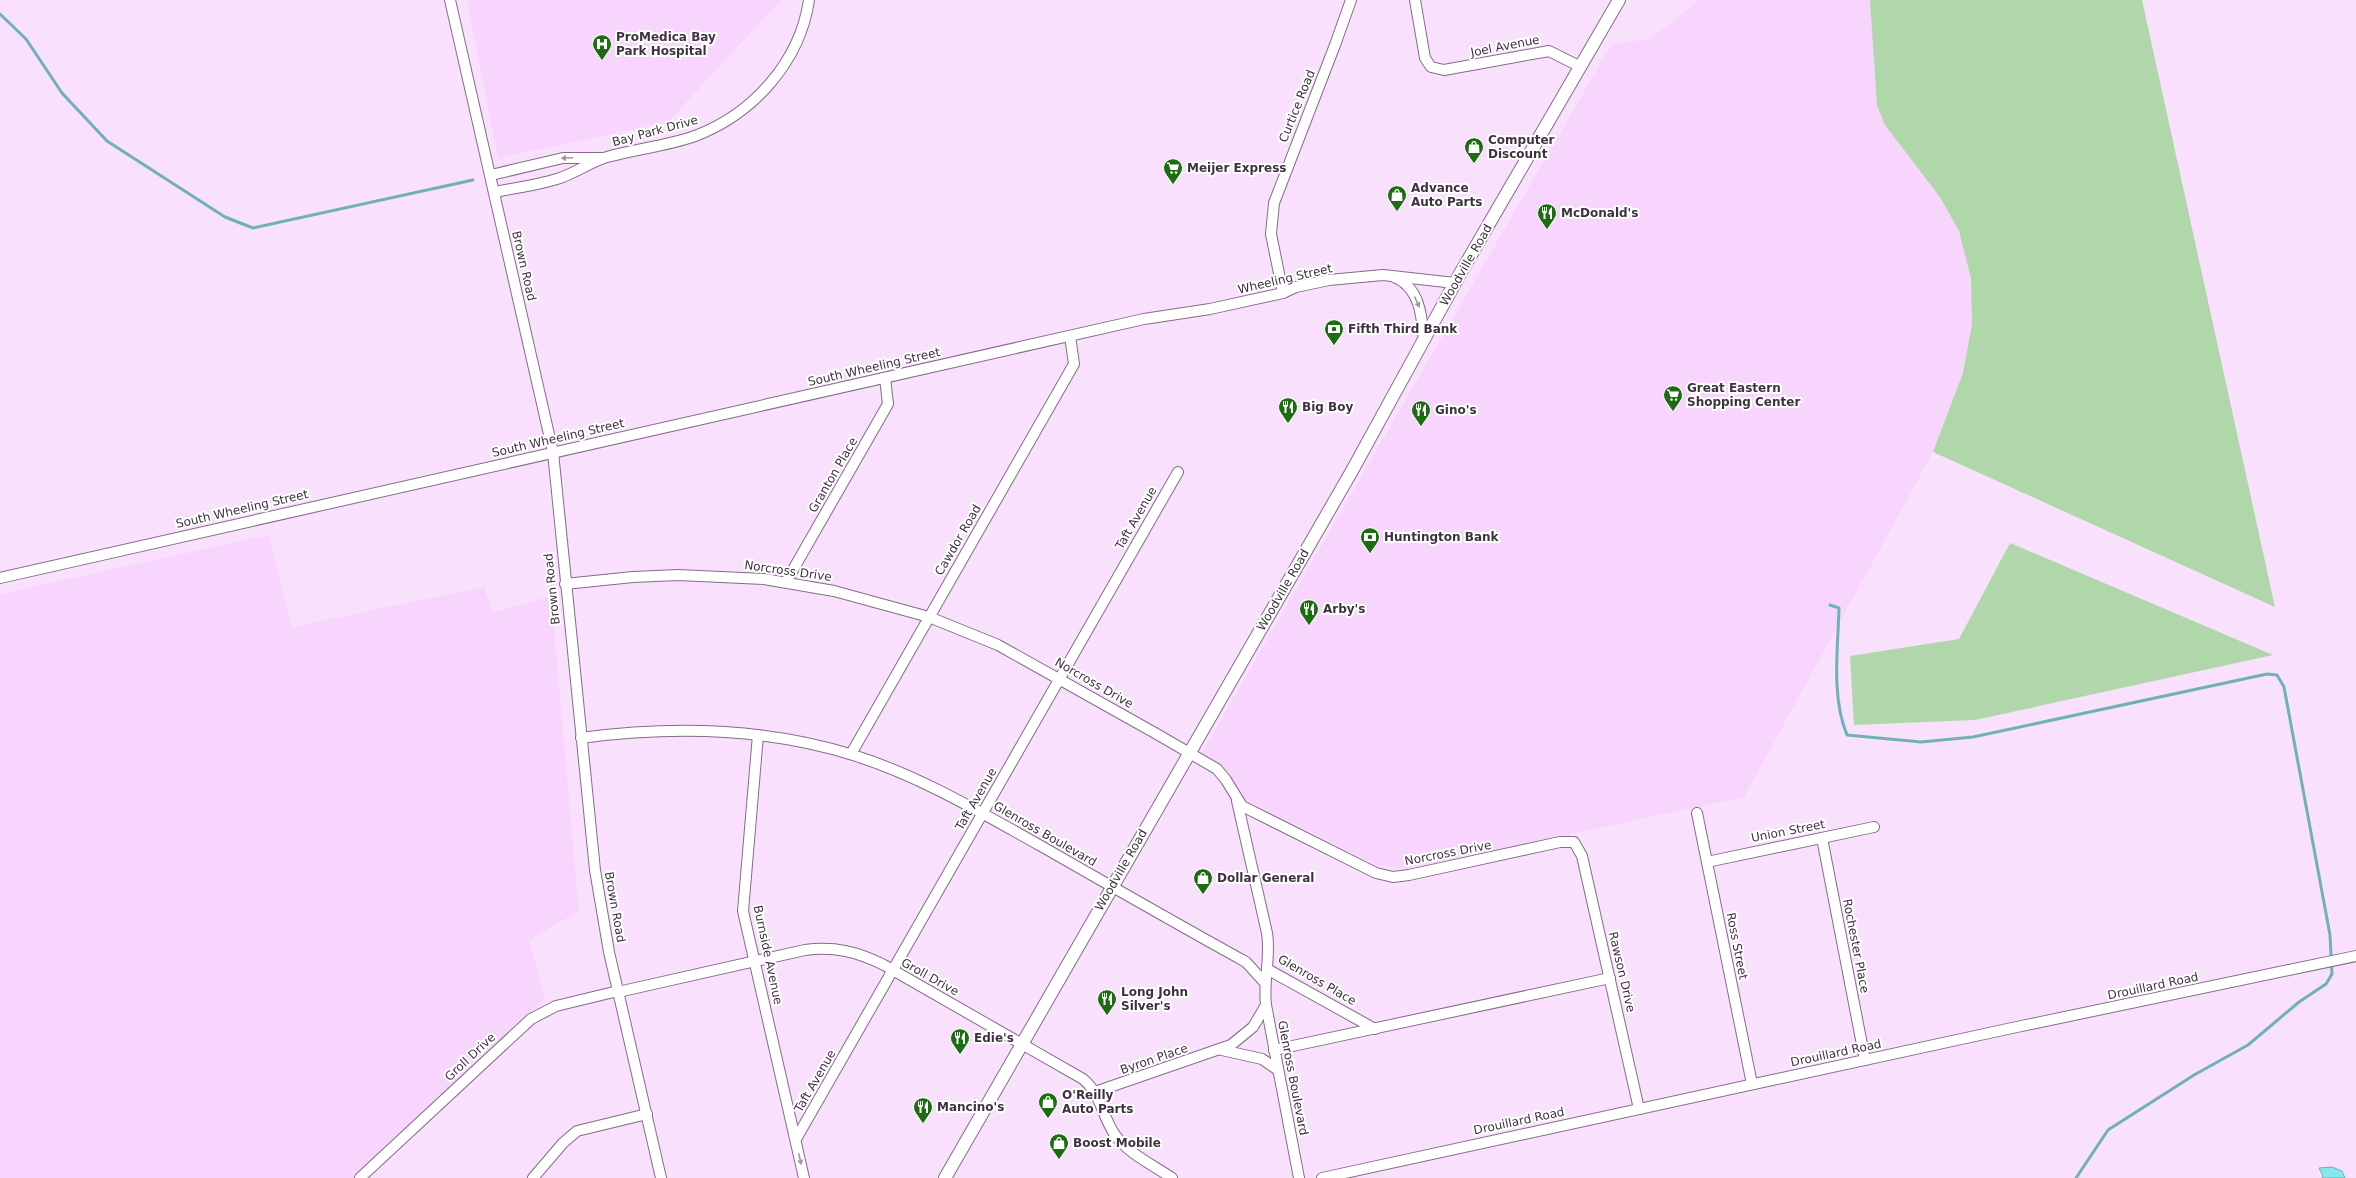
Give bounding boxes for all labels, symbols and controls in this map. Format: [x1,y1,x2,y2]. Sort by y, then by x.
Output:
place label: ProMedica Bay Park Hospital [616,30,716,58]
street label: Joel Avenue [1468,32,1541,60]
hospital icon: ProMedica Bay Park Hospital [591,33,613,61]
street label: Curtice Road [1276,68,1318,144]
street label: Bay Park Drive [611,113,699,149]
place label: Computer Discount [1488,133,1555,161]
shop icon: Computer Discount [1463,136,1485,164]
one-way arrow [561,155,573,162]
supermarket icon: Meijer Express [1162,157,1184,185]
place label: Meijer Express [1187,161,1286,175]
place label: Advance Auto Parts [1411,181,1482,209]
shop icon: Advance Auto Parts [1386,184,1408,212]
restaurant icon: McDonald's [1536,202,1558,230]
place label: McDonald's [1561,206,1638,220]
street label: Woodville Road [1437,222,1495,308]
street label: Brown Road [509,230,539,302]
street label: Wheeling Street [1236,261,1334,297]
one-way arrow [1414,296,1420,307]
bank icon: Fifth Third Bank [1323,318,1345,346]
place label: Fifth Third Bank [1348,322,1458,336]
street label: South Wheeling Street [807,345,942,389]
place label: Great Eastern Shopping Center [1687,381,1800,409]
supermarket icon: Great Eastern Shopping Center [1662,384,1684,412]
restaurant icon: Big Boy [1277,396,1299,424]
restaurant icon: Gino's [1410,399,1432,427]
place label: Big Boy [1302,400,1353,414]
place label: Gino's [1435,403,1477,417]
street label: South Wheeling Street [491,416,626,460]
street label: Granton Place [806,435,860,515]
street label: Taft Avenue [1112,484,1160,553]
street label: South Wheeling Street [175,487,310,531]
street label: Cawdor Road [932,502,984,578]
bank icon: Huntington Bank [1359,526,1381,554]
place label: Huntington Bank [1384,530,1500,544]
street label: Woodville Road [1254,547,1312,633]
street label: Brown Road [541,553,563,625]
street label: Norcross Drive [743,558,833,584]
restaurant icon: Arby's [1298,598,1320,626]
place label: Arby's [1323,602,1365,616]
street label: Norcross Drive [1052,655,1136,711]
street label: Taft Avenue [952,765,1000,834]
street label: Glenross Boulevard [991,799,1099,869]
street label: Union Street [1750,817,1826,845]
street label: Woodville Road [1092,827,1150,913]
street label: Norcross Drive [1404,838,1492,868]
shop icon: Dollar General [1192,867,1214,895]
street label: Brown Road [602,871,628,943]
place label: Dollar General [1217,871,1314,885]
street label: Rochester Place [1840,898,1872,994]
street label: Burnside Avenue [751,904,785,1006]
street label: Ross Street [1724,911,1750,981]
street label: Rawson Drive [1606,930,1638,1014]
street label: Glenross Place [1275,952,1359,1008]
street label: Groll Drive [899,955,961,999]
street label: Drouillard Road [2106,970,2200,1002]
place label: Long John Silver's [1121,985,1188,1013]
restaurant icon: Long John Silver's [1096,988,1118,1016]
street label: Glenross Boulevard [1275,1019,1311,1137]
restaurant icon: Edie's [949,1027,971,1055]
street label: Groll Drive [442,1030,498,1084]
place label: Edie's [974,1031,1014,1045]
street label: Drouillard Road [1789,1037,1883,1069]
street label: Byron Place [1118,1041,1190,1077]
street label: Taft Avenue [791,1047,839,1116]
place label: O'Reilly Auto Parts [1062,1088,1133,1116]
shop icon: O'Reilly Auto Parts [1037,1091,1059,1119]
restaurant icon: Mancino's [912,1096,934,1124]
place label: Mancino's [937,1100,1004,1114]
street label: Drouillard Road [1472,1105,1566,1137]
shop icon: Boost Mobile [1048,1132,1070,1160]
place label: Boost Mobile [1073,1136,1161,1150]
one-way arrow [798,1152,804,1165]

